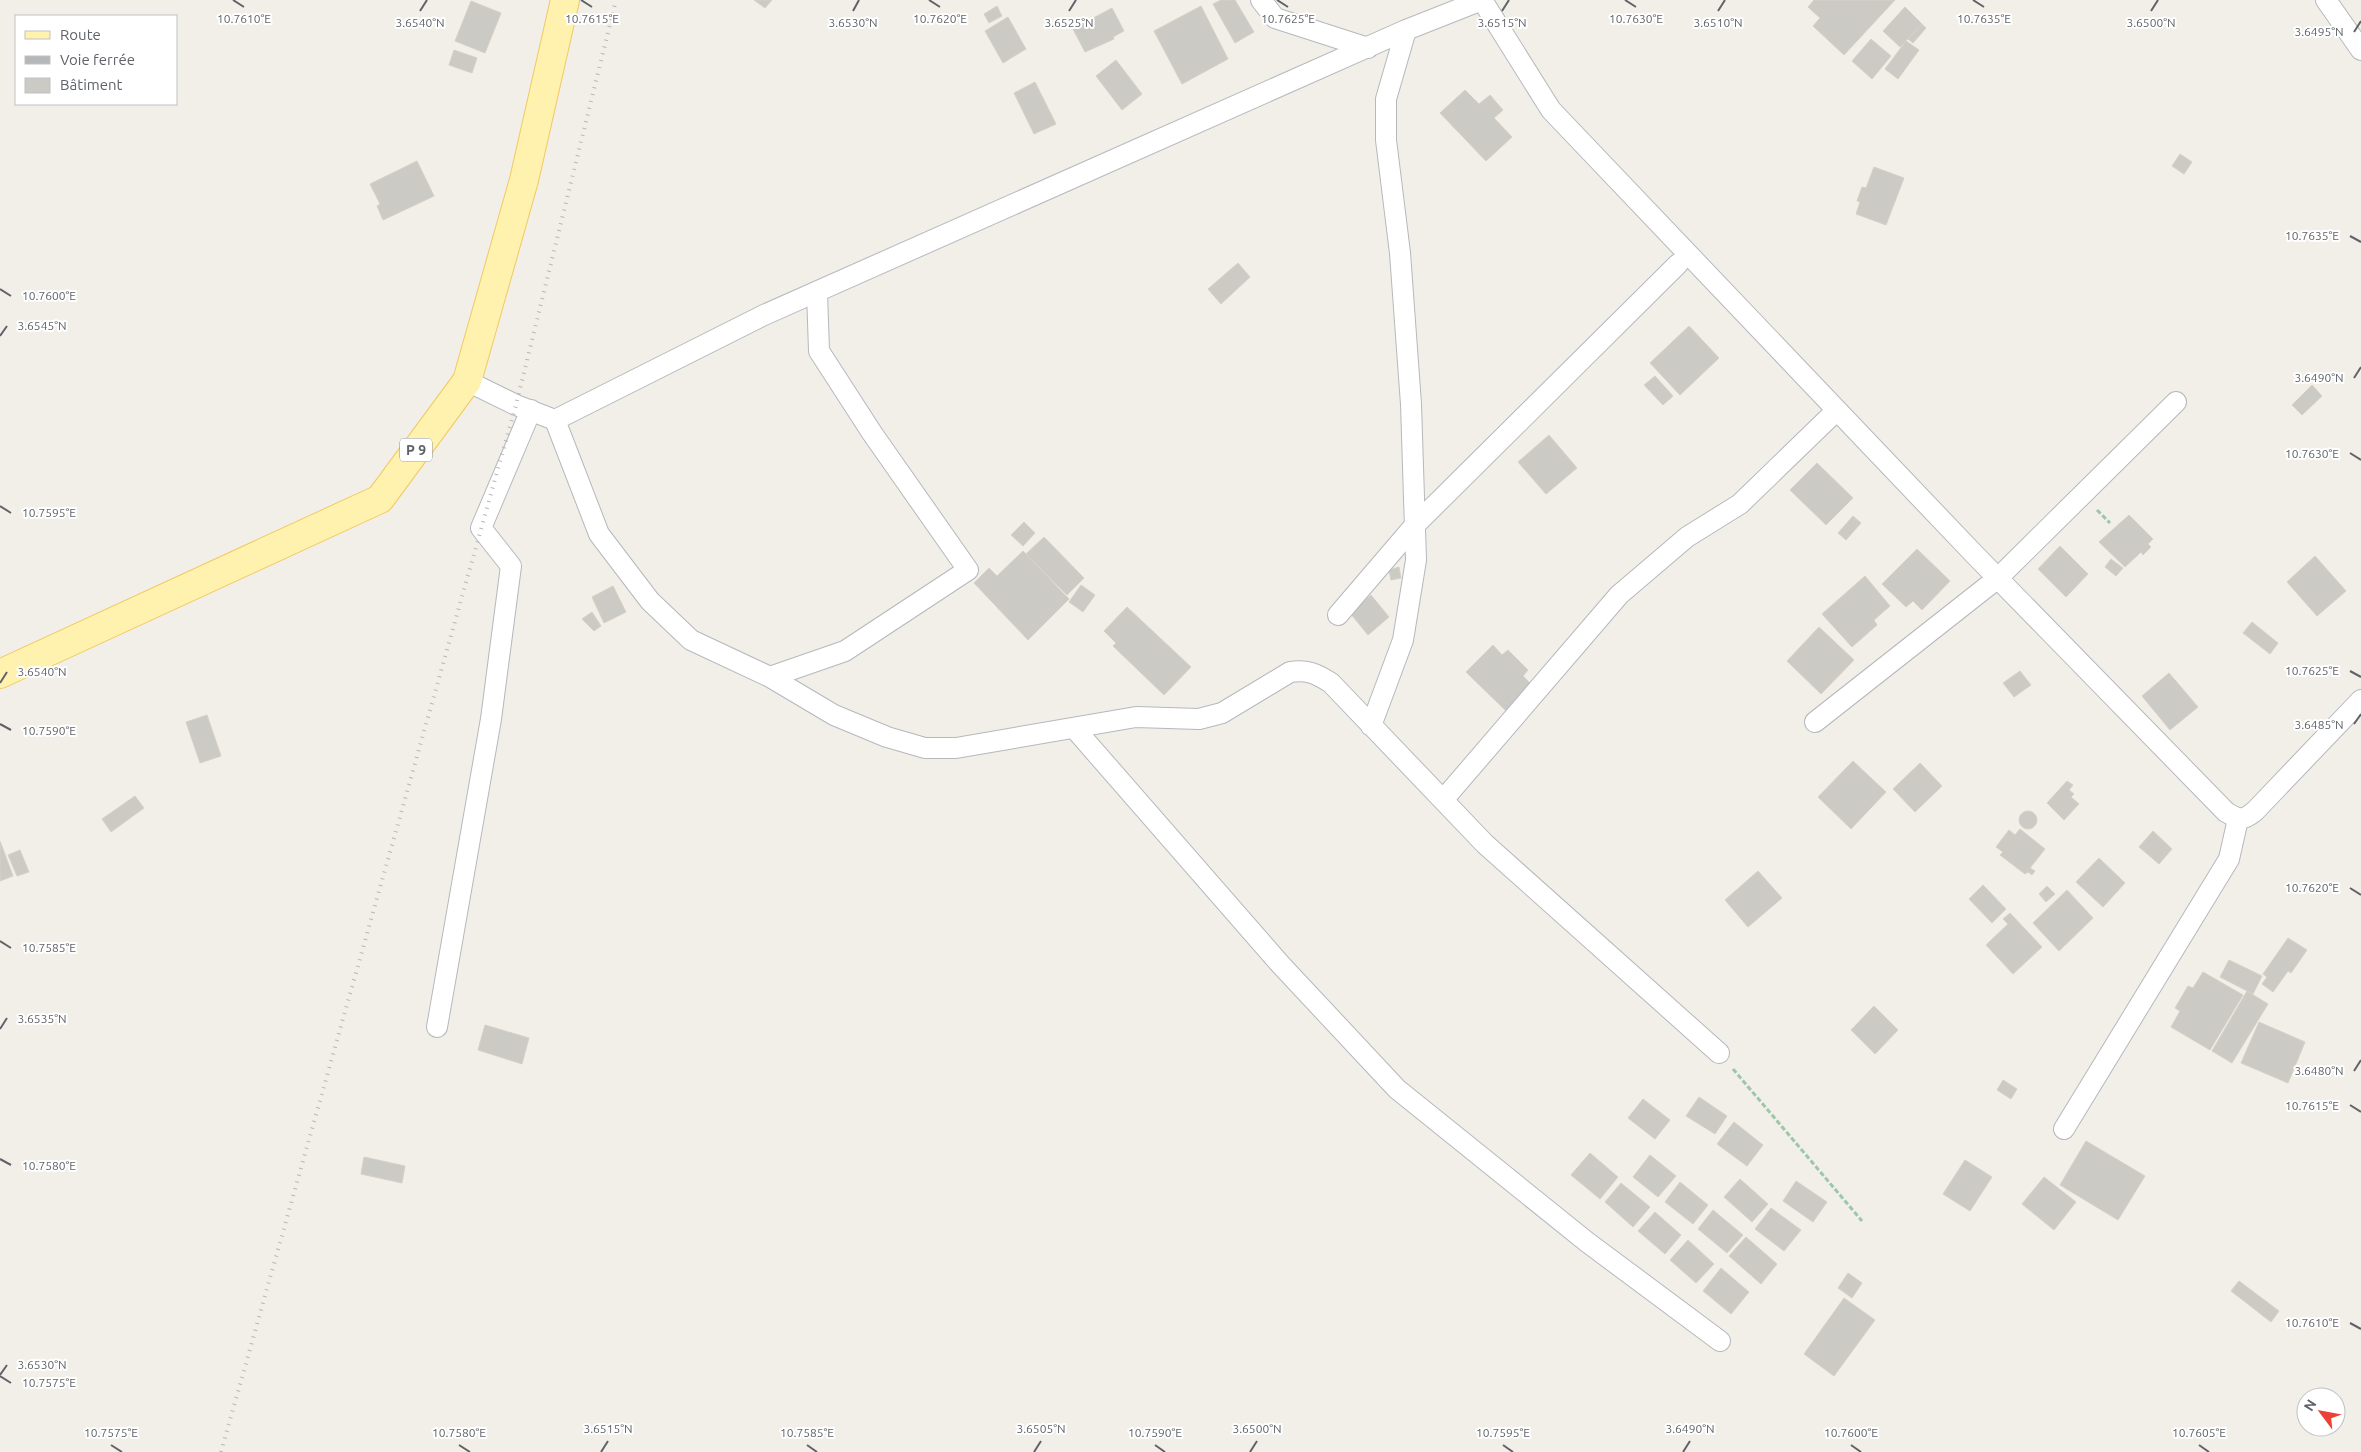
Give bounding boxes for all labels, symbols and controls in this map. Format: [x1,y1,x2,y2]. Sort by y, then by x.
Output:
text: 10.7610°E [217,12,271,25]
text: 10.7615°E [565,12,619,25]
text: 10.7620°E [913,12,967,25]
text: 10.7625°E [1261,12,1315,25]
text: 10.7630°E [1609,12,1663,25]
text: 10.7635°E [1957,12,2011,25]
legend [15,15,178,105]
text: 3.6540°N [395,16,445,29]
text: 3.6530°N [828,16,878,29]
text: 3.6525°N [1044,16,1094,29]
text: 3.6515°N [1477,16,1527,29]
text: 3.6510°N [1693,16,1743,29]
text: 3.6500°N [2126,16,2176,29]
text: 3.6495°N [2294,25,2344,38]
text: Route [60,26,101,43]
text: Voie ferrée [60,51,135,68]
text: Bâtiment [60,76,123,93]
text: 10.7635°E [2285,229,2339,242]
text: 10.7600°E [22,289,76,302]
text: 3.6545°N [17,319,67,332]
text: 3.6490°N [2294,371,2344,384]
road number: P 9 [400,438,432,462]
text: 10.7630°E [2285,447,2339,460]
text: 10.7595°E [22,506,76,519]
text: 10.7625°E [2285,664,2339,677]
text: 3.6540°N [17,665,67,678]
text: 3.6485°N [2294,718,2344,731]
text: 10.7590°E [22,724,76,737]
text: 10.7620°E [2285,881,2339,894]
text: 10.7585°E [22,941,76,954]
text: 3.6535°N [17,1012,67,1025]
text: 3.6480°N [2294,1064,2344,1077]
text: 10.7615°E [2285,1099,2339,1112]
text: 10.7580°E [22,1159,76,1172]
text: 10.7610°E [2285,1316,2339,1329]
text: 3.6530°N [17,1358,67,1371]
text: 10.7575°E [22,1376,76,1389]
north arrow [2296,1387,2346,1437]
text: N [2300,1396,2320,1414]
text: 3.6515°N [583,1422,633,1435]
text: 3.6505°N [1016,1422,1066,1435]
text: 3.6500°N [1232,1422,1282,1435]
text: 3.6490°N [1665,1422,1715,1435]
text: 10.7575°E [84,1426,138,1439]
text: 10.7580°E [432,1426,486,1439]
text: 10.7585°E [780,1426,834,1439]
text: 10.7590°E [1128,1426,1182,1439]
text: 10.7595°E [1476,1426,1530,1439]
text: 10.7600°E [1824,1426,1878,1439]
text: 10.7605°E [2172,1426,2226,1439]

